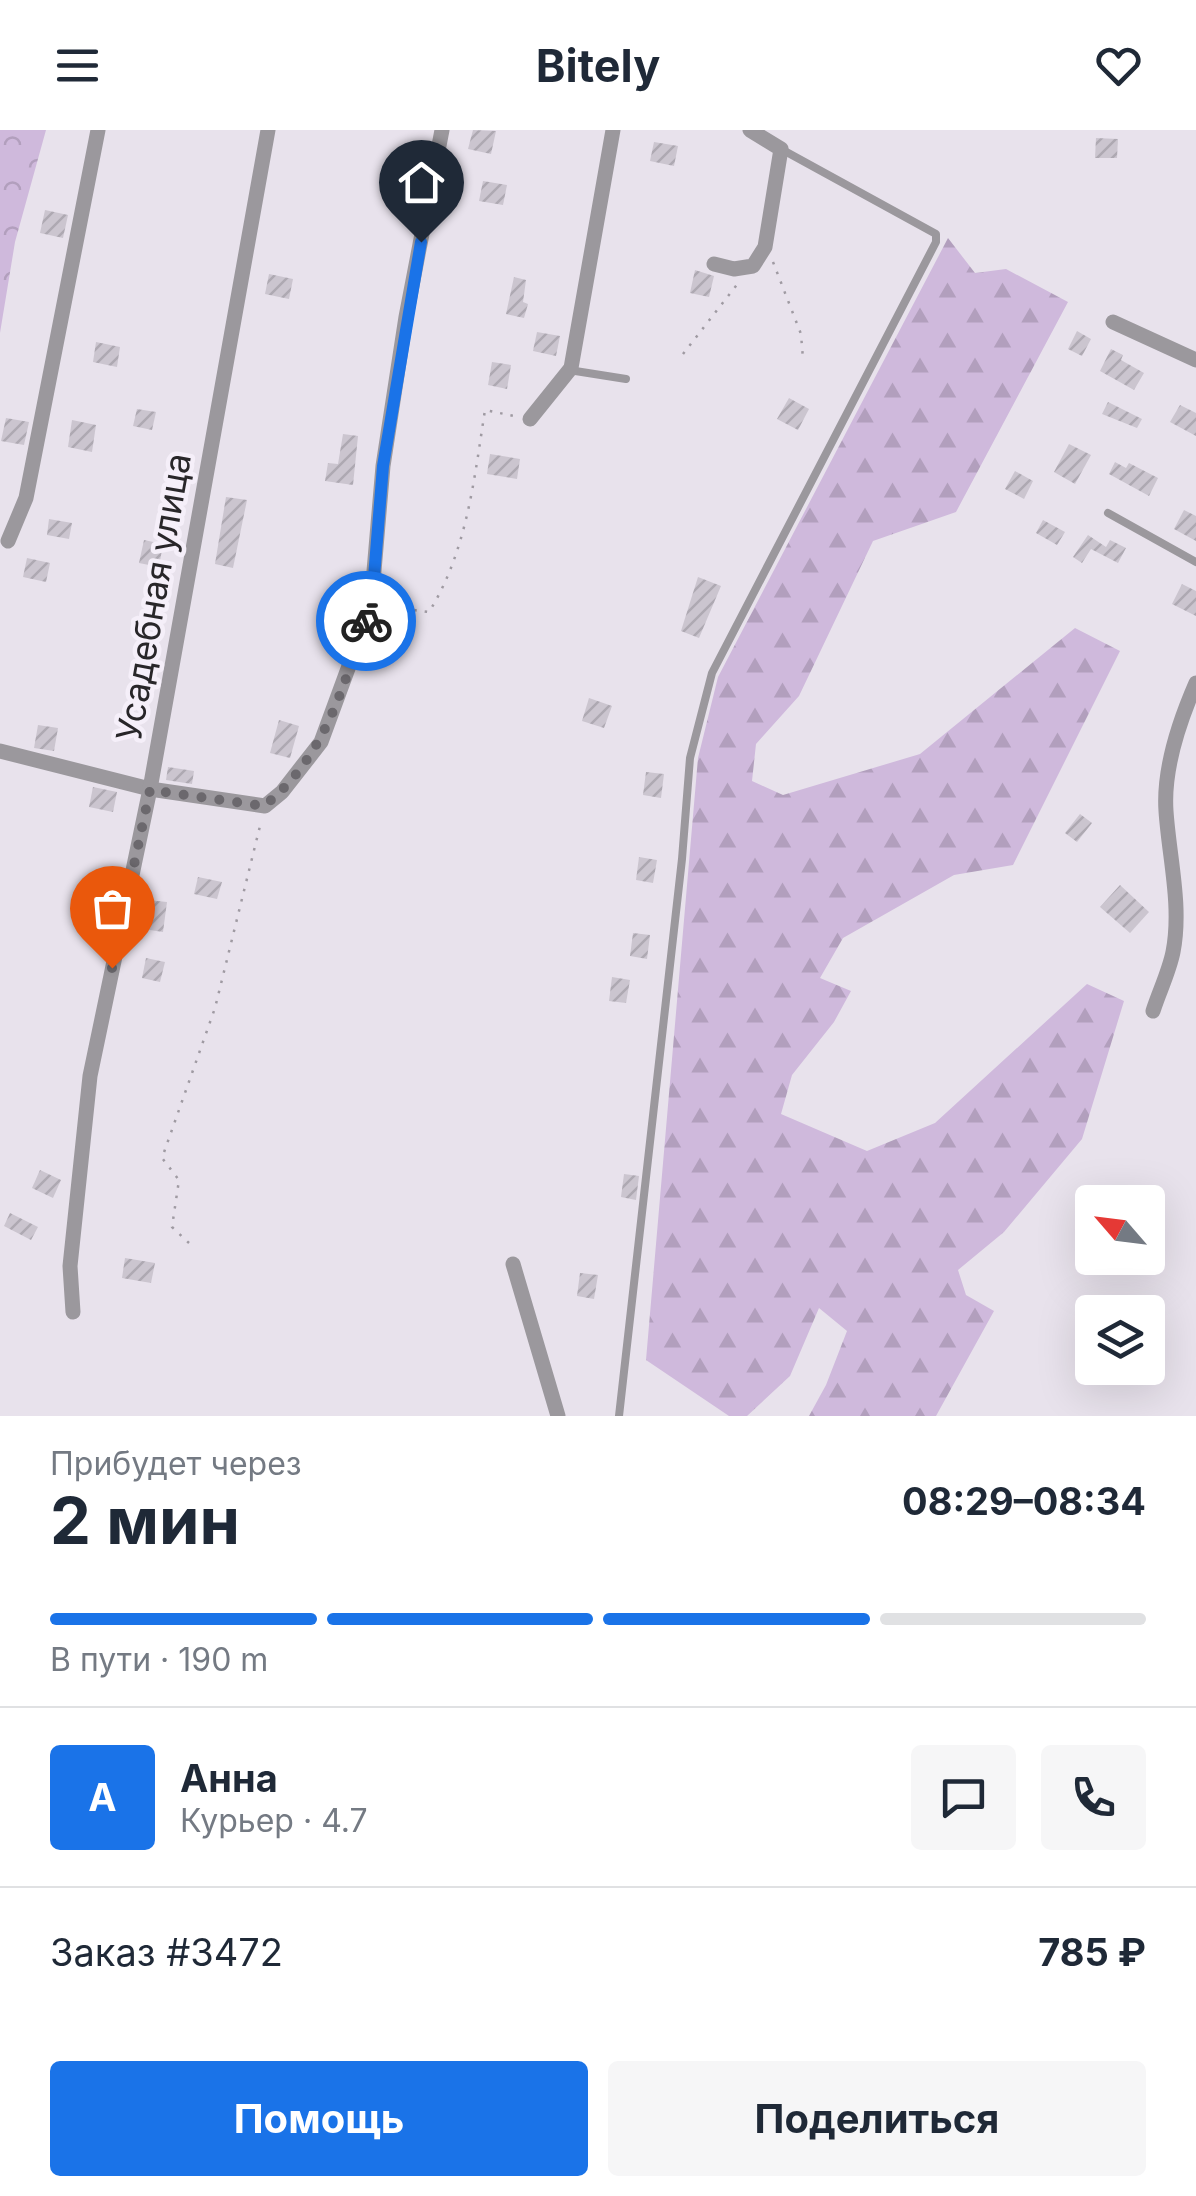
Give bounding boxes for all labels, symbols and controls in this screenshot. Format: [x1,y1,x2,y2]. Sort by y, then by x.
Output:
icon: menu [50,38,105,93]
text: Bitely [536,38,660,93]
icon: heart [1091,38,1146,93]
pin [379,140,464,243]
icon: home [394,155,449,210]
street label: Усадебная улица [107,450,199,744]
courier [316,571,416,671]
icon: bike [339,594,394,649]
pin [70,866,155,969]
icon: bag [85,881,140,936]
north arrow [1075,1185,1165,1275]
map controls [1075,1185,1165,1385]
button: layers [1075,1295,1165,1385]
text: Прибудет через [50,1444,302,1483]
text: 08:29–08:34 [902,1478,1146,1524]
text: 2 мин [50,1481,240,1560]
text: В пути · 190 m [50,1640,268,1679]
button: chat [911,1745,1016,1850]
button: phone [1041,1745,1146,1850]
text: Анна [180,1755,278,1801]
text: А [88,1774,117,1820]
text: Курьер · 4.7 [180,1801,368,1840]
text: Заказ #3472 [50,1929,283,1975]
text: 785 ₽ [1038,1929,1146,1975]
button: Помощь [50,2061,588,2176]
button: Поделиться [608,2061,1146,2176]

